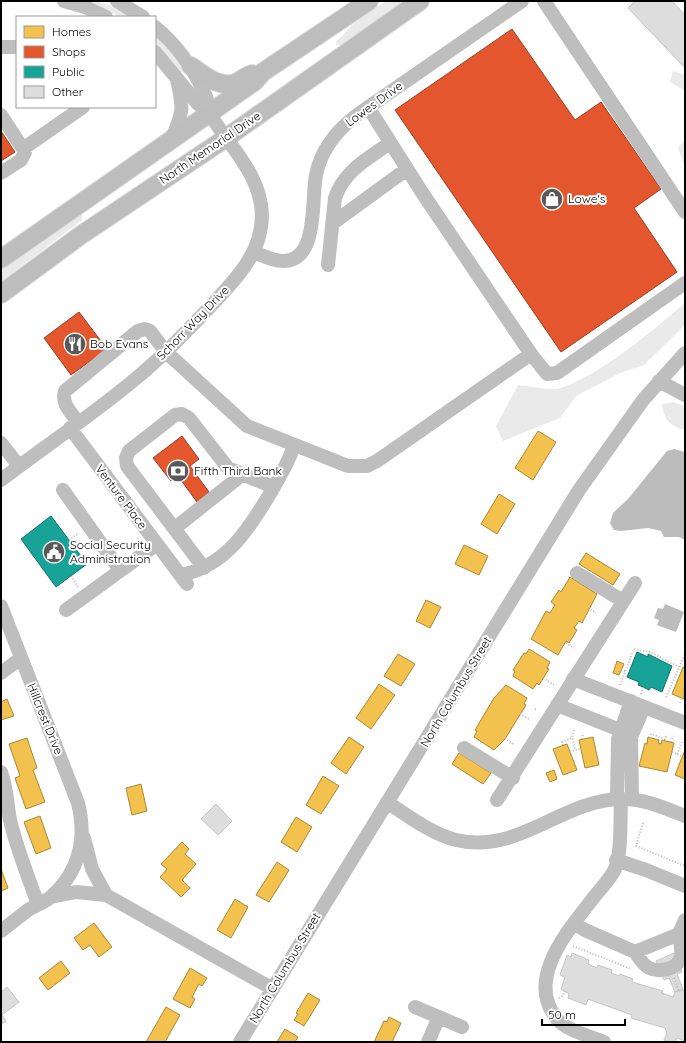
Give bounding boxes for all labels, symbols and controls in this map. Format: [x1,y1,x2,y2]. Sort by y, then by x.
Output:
legend [16,16,156,108]
text: Homes [52,24,92,39]
text: Shops [52,44,86,59]
text: Public [52,64,85,79]
street label: Lowes Drive [342,78,405,129]
text: Other [52,84,84,99]
street label: North Memorial Drive [156,108,263,187]
shop icon: Lowe's [539,186,565,212]
place label: Lowe's [568,191,606,206]
street label: Schorr Way Drive [153,282,232,363]
restaurant icon: Bob Evans [62,331,88,357]
place label: Bob Evans [90,336,149,351]
bank icon: Fifth Third Bank [165,458,191,484]
street label: Venture Place [92,461,151,532]
place label: Fifth Third Bank [194,463,282,478]
place label: Social Security Administration [70,537,151,566]
public building icon: Social Security Administration [41,539,67,565]
street label: North Columbus Street [417,634,494,750]
street label: Hillcrest Drive [24,681,67,757]
street label: North Columbus Street [246,910,323,1026]
scale bar [542,1001,625,1027]
text: 50 m [548,1007,576,1022]

